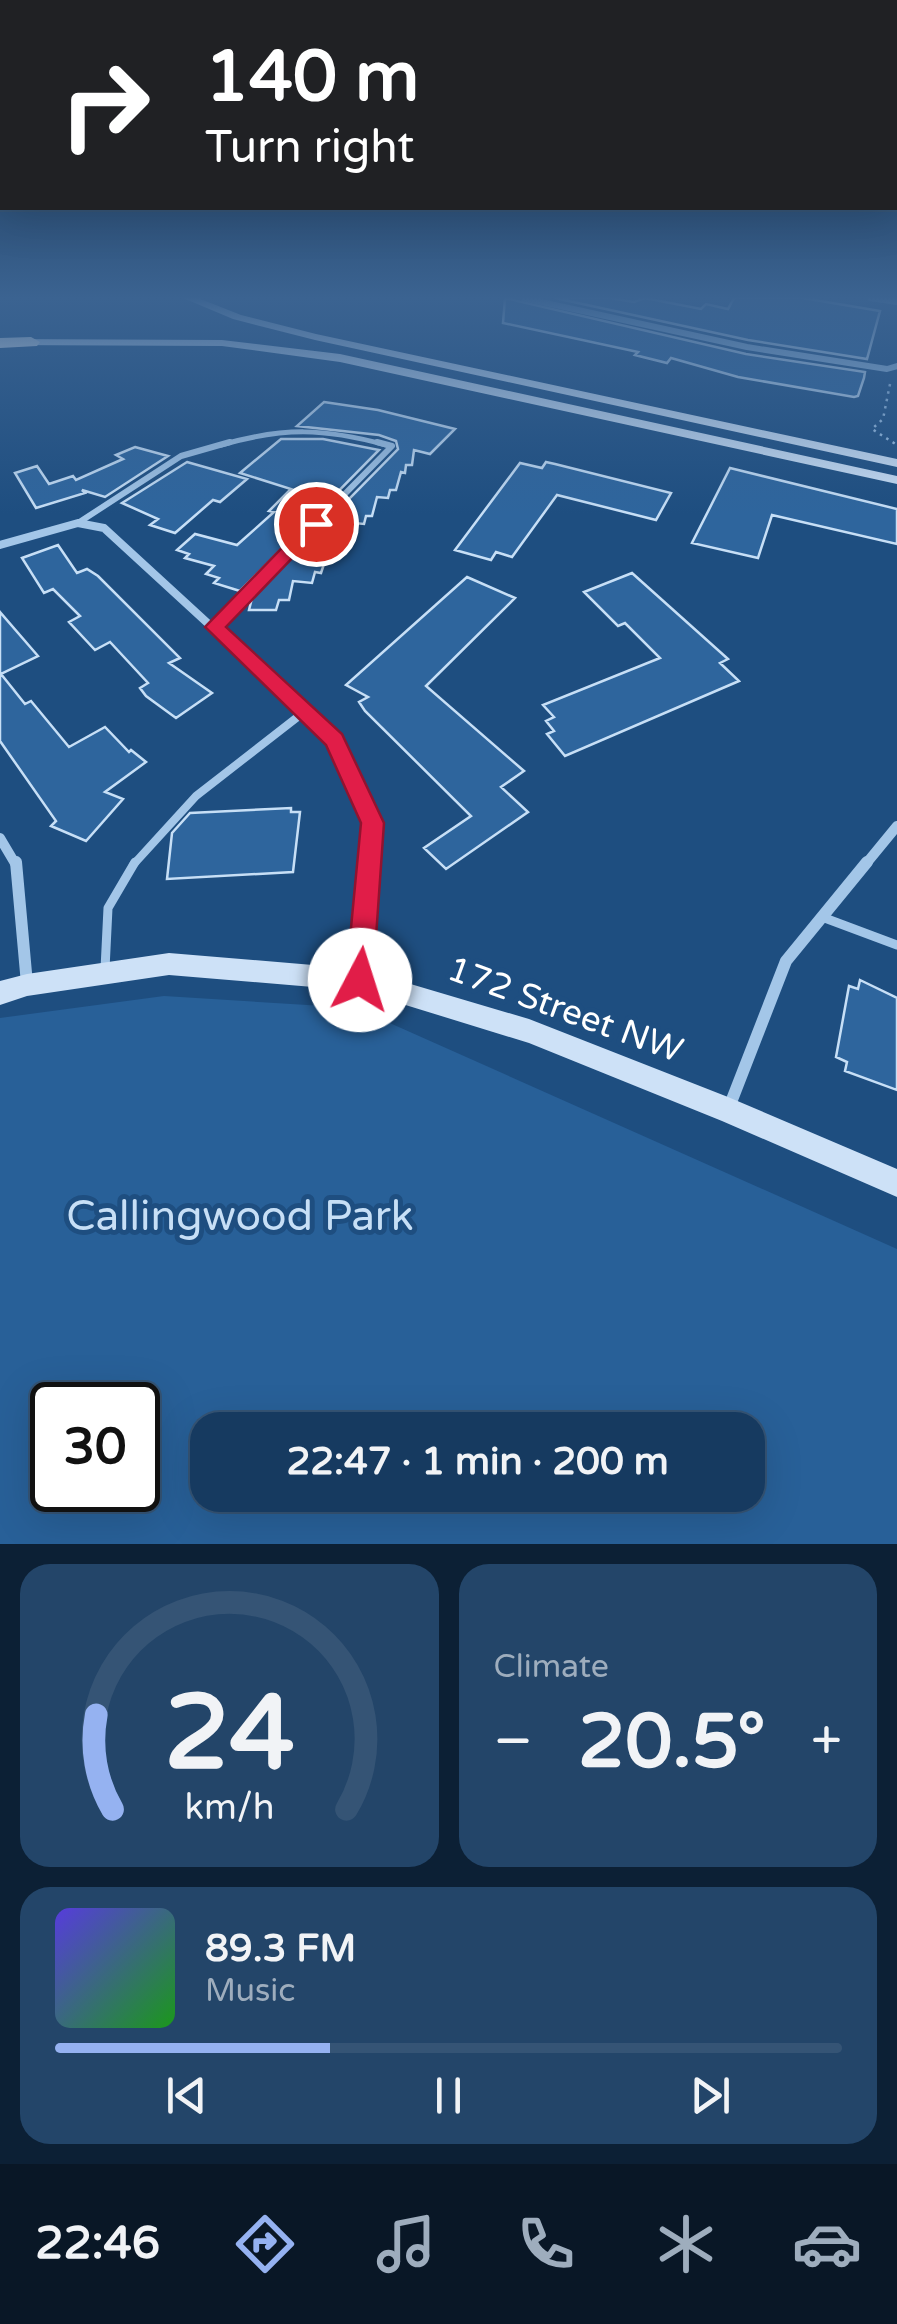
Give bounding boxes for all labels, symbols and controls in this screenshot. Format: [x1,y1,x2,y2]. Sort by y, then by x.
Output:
text: 140 m [205,36,419,120]
icon: right [40,40,170,170]
text: Turn right [205,121,414,175]
pin [274,482,359,567]
icon: arrive [289,497,344,552]
position arrow [308,928,412,1032]
street label: 172 Street NW [441,948,689,1072]
park label: Callingwood Park [66,1191,414,1242]
speed limit sign: 30 [30,1382,160,1512]
text: 22:47 · 1 min · 200 m [286,1439,669,1485]
text: Climate [494,1648,609,1686]
text: 24 [164,1672,295,1797]
text: 20.5° [578,1697,766,1787]
text: − [494,1709,533,1775]
text: + [811,1709,842,1775]
text: km/h [184,1786,274,1829]
text: 89.3 FM [205,1926,356,1972]
text: Music [205,1972,295,2010]
icon: previous [159,2068,214,2123]
icon: pause [421,2068,476,2123]
icon: next [683,2068,738,2123]
icon: directions [230,2209,300,2279]
icon: music [371,2209,441,2279]
icon: phone [511,2209,581,2279]
icon: climate [651,2209,721,2279]
icon: car [792,2209,862,2279]
text: 22:46 [35,2217,160,2271]

